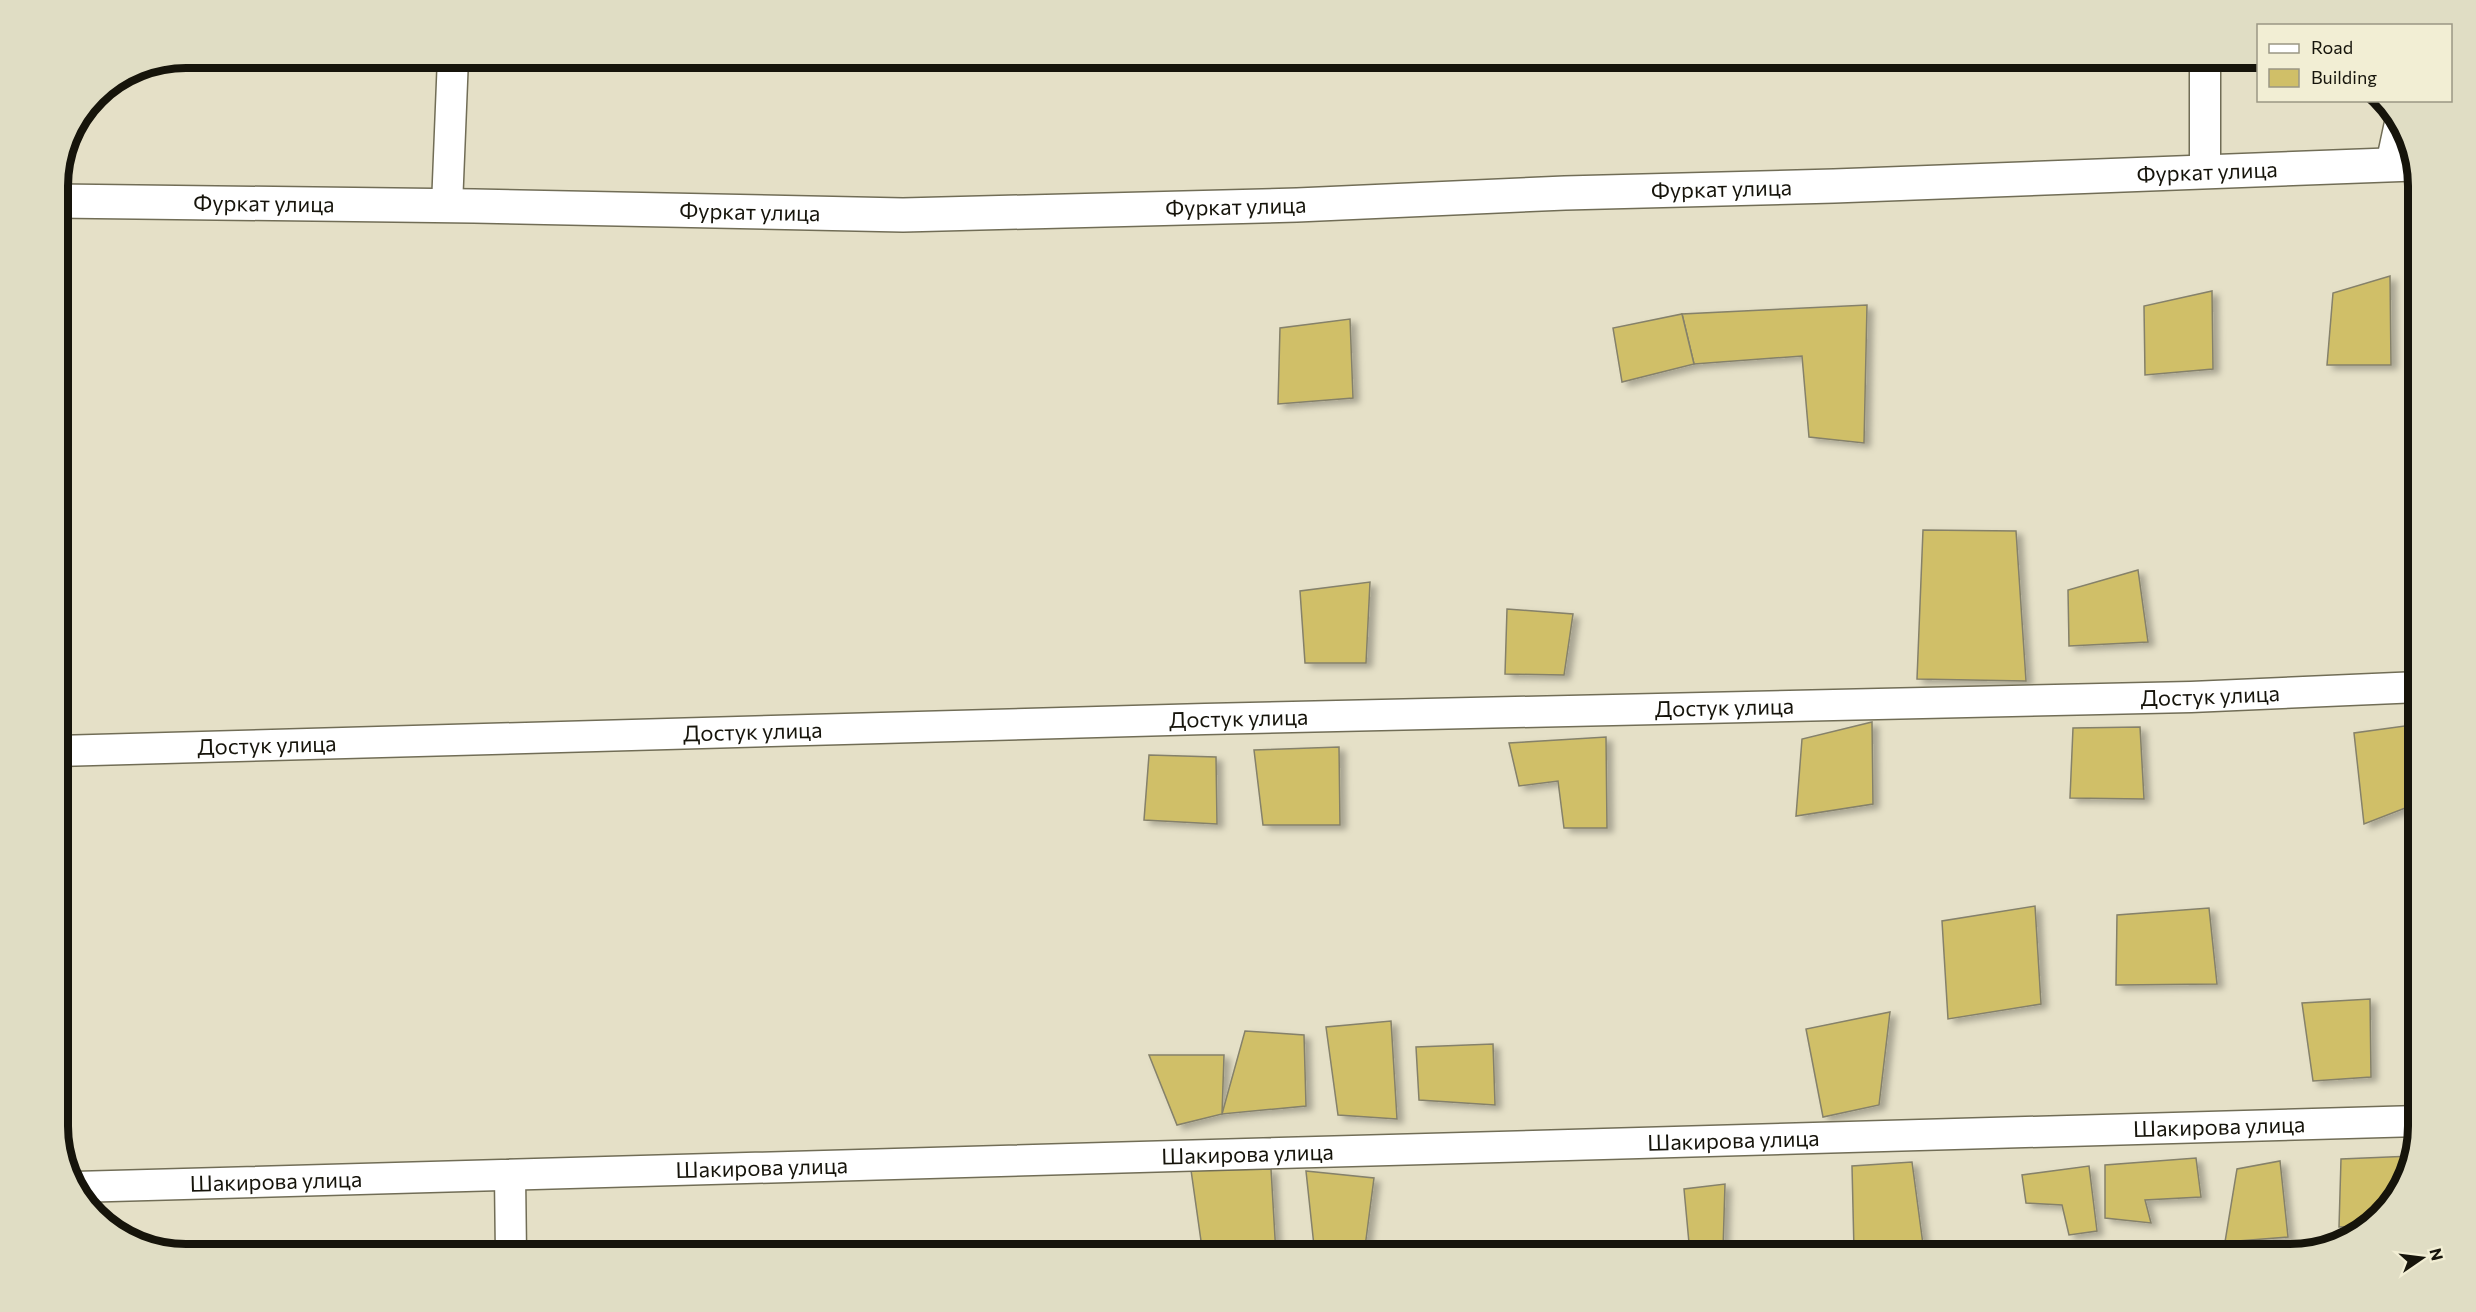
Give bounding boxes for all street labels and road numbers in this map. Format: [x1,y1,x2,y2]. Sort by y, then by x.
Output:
street label: Фуркат улица [2136,155,2278,188]
street label: Фуркат улица [1651,173,1792,204]
street label: Фуркат улица [193,189,335,217]
street label: Фуркат улица [1165,191,1307,221]
street label: Фуркат улица [679,196,821,226]
street label: Достук улица [2140,679,2280,711]
street label: Достук улица [1654,692,1794,722]
street label: Достук улица [1169,703,1308,733]
street label: Достук улица [683,716,823,747]
street label: Достук улица [197,729,337,760]
street label: Шакирова улица [2133,1110,2306,1142]
street label: Шакирова улица [1647,1124,1820,1156]
street label: Шакирова улица [1161,1138,1334,1169]
street label: Шакирова улица [675,1151,848,1183]
street label: Шакирова улица [189,1165,362,1197]

